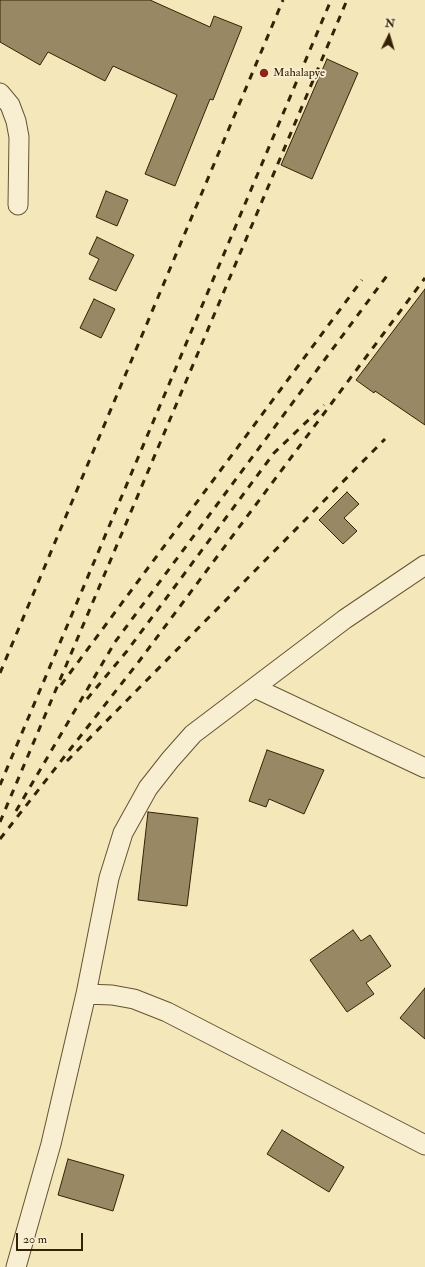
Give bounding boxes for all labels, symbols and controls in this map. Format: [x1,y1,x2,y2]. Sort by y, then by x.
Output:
north arrow [369,16,409,56]
text: N [385,17,396,30]
place label: Mahalapye [273,66,325,80]
marker: Mahalapye [258,67,270,79]
scale bar [18,1225,85,1251]
text: 20 m [23,1232,47,1247]

